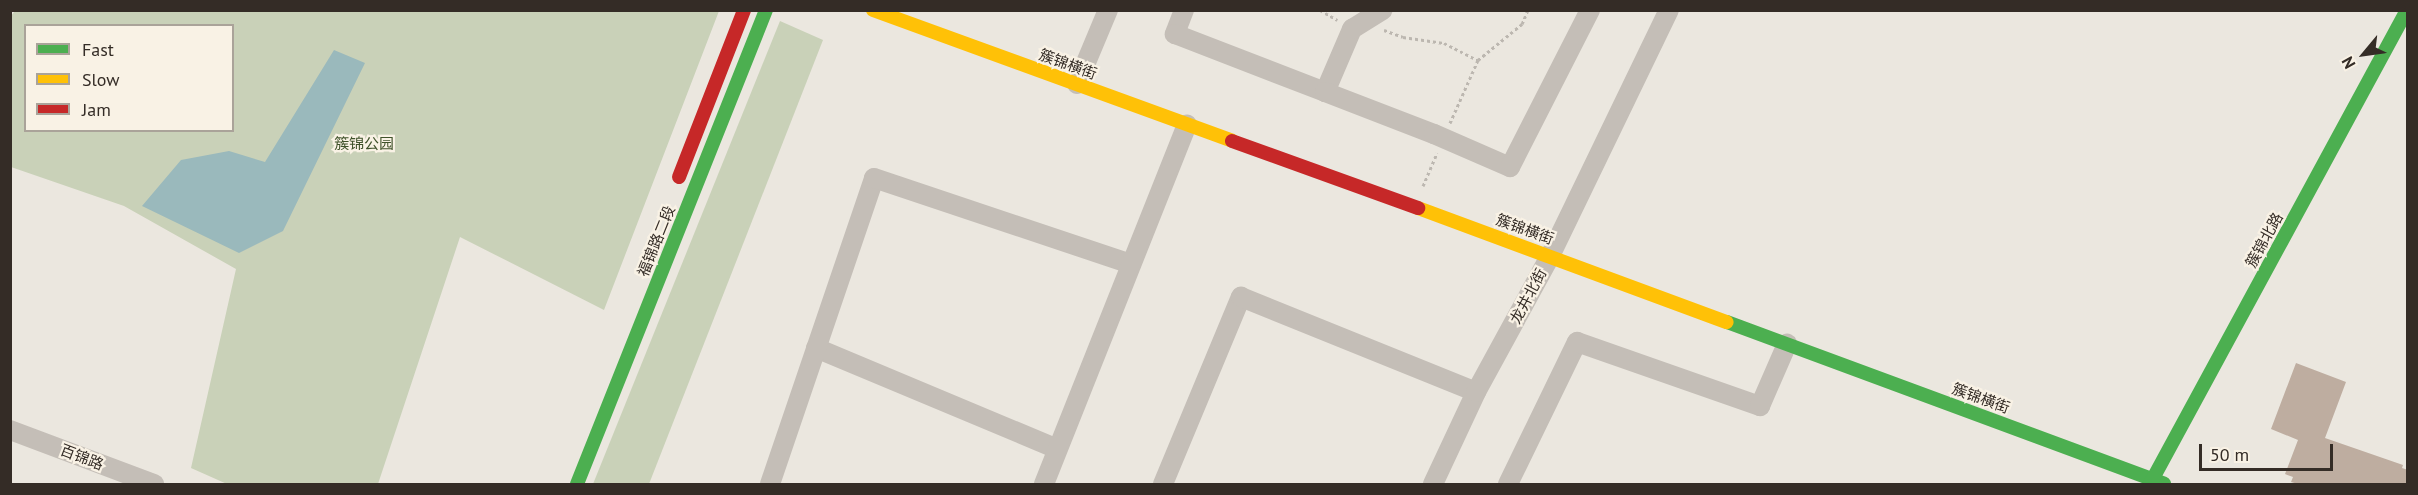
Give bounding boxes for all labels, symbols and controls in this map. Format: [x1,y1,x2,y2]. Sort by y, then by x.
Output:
legend [24,24,234,132]
north arrow [2334,24,2394,84]
text: Fast [82,38,114,61]
street label: 簇锦横街 [1037,45,1099,83]
text: N [2337,53,2360,72]
text: Slow [82,68,120,91]
text: Jam [82,98,111,121]
park label: 簇锦公园 [334,135,394,153]
street label: 福锦路二段 [634,203,678,279]
street label: 簇锦北路 [2242,209,2286,271]
street label: 簇锦横街 [1494,210,1556,248]
street label: 龙井北街 [1506,265,1550,327]
street label: 簇锦横街 [1950,379,2012,417]
scale bar [2202,432,2336,470]
street label: 百锦路 [58,441,106,473]
text: 50 m [2210,443,2249,466]

